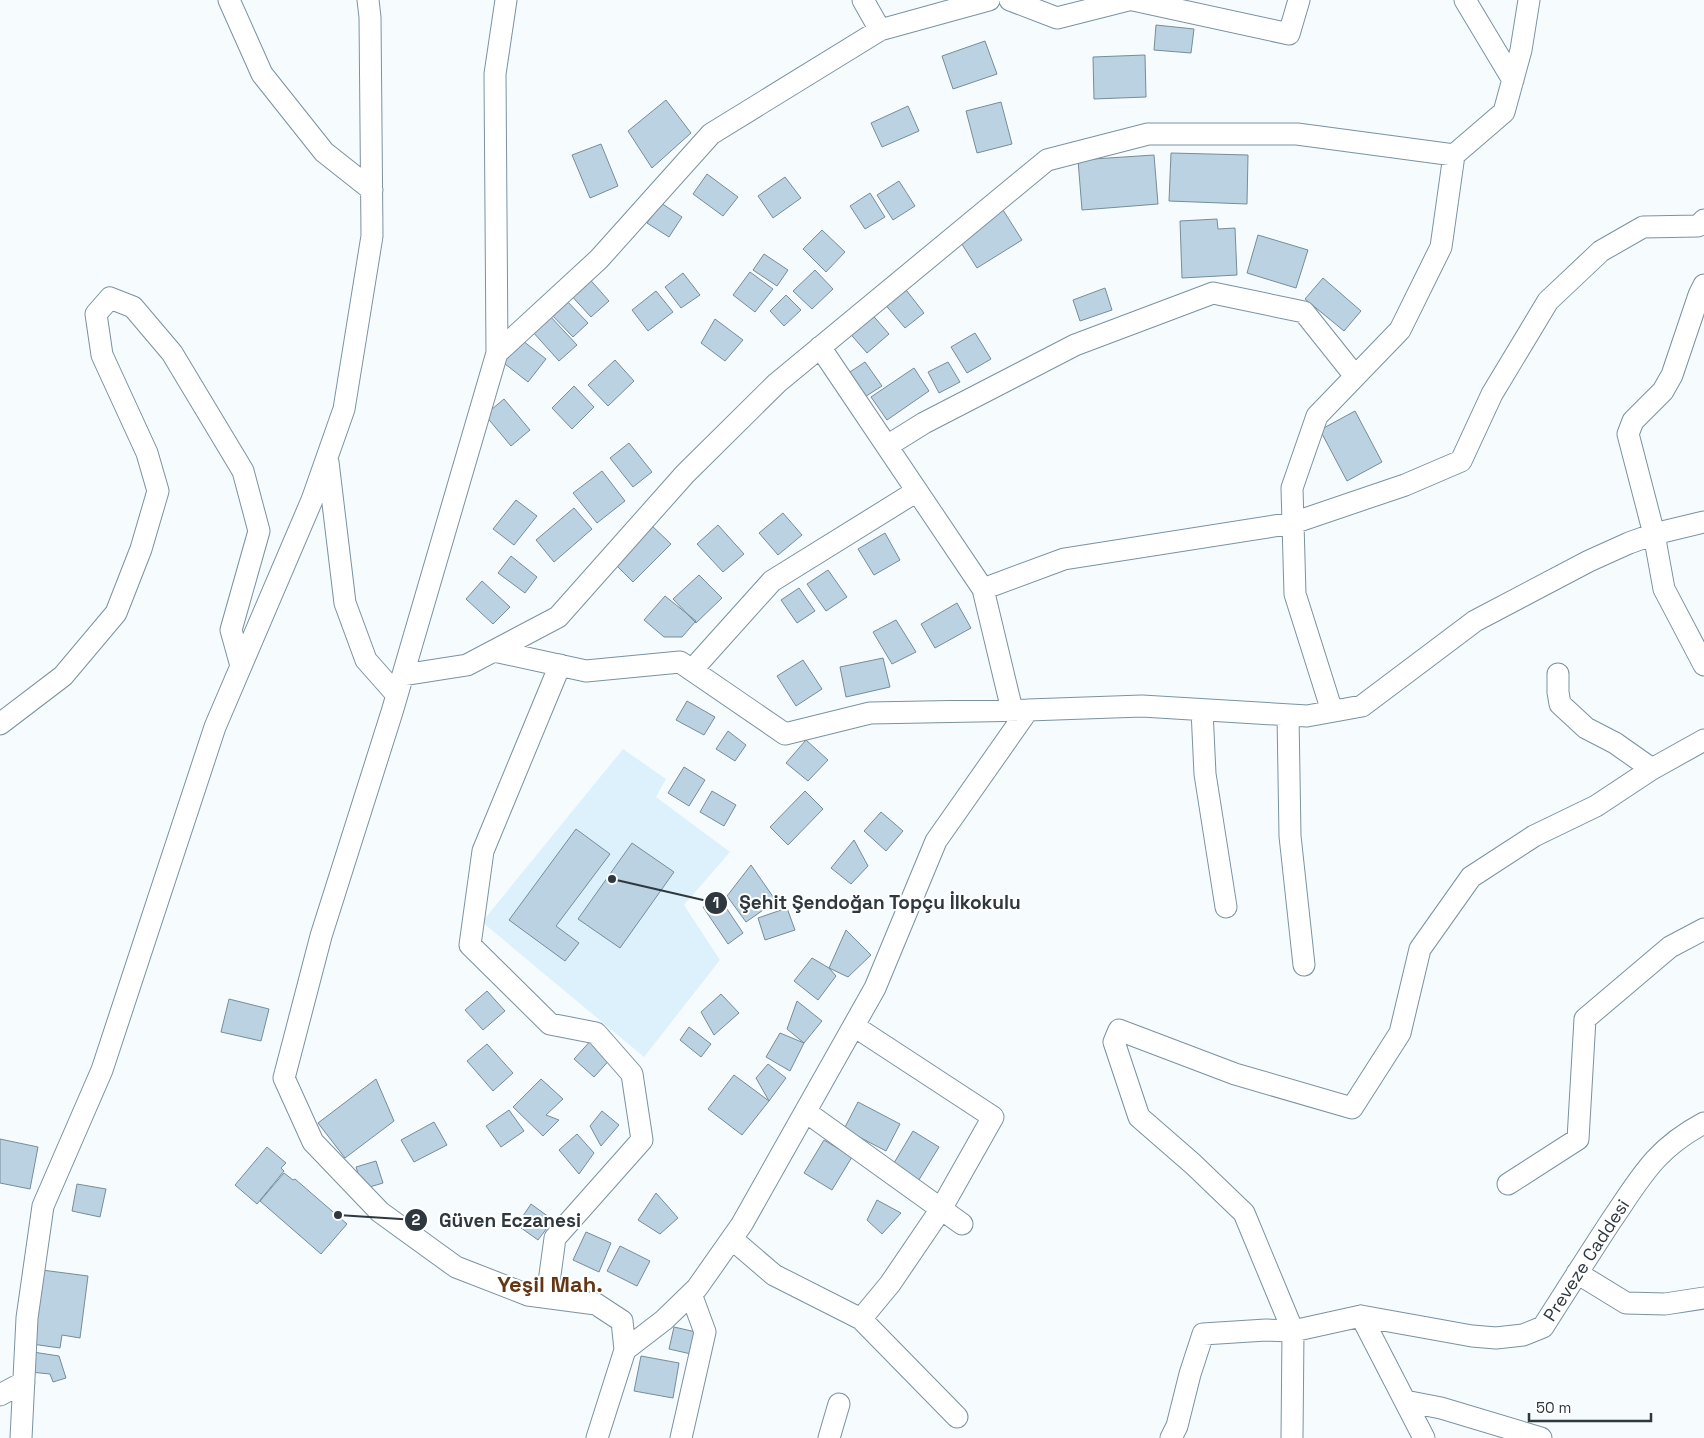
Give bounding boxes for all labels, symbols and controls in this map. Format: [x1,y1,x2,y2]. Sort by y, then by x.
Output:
callout: Şehit Şendoğan Topçu İlkokulu [704,886,1031,920]
text: Şehit Şendoğan Topçu İlkokulu [739,890,1021,915]
text: 1 [713,893,719,912]
street label: Preveze Caddesi [1538,1195,1634,1325]
callout: Güven Eczanesi [404,1203,591,1237]
text: Güven Eczanesi [439,1208,581,1233]
text: 2 [412,1210,421,1229]
district label: Yeşil Mah. [497,1270,603,1298]
scale bar [1529,1390,1652,1422]
text: 50 m [1536,1398,1571,1417]

